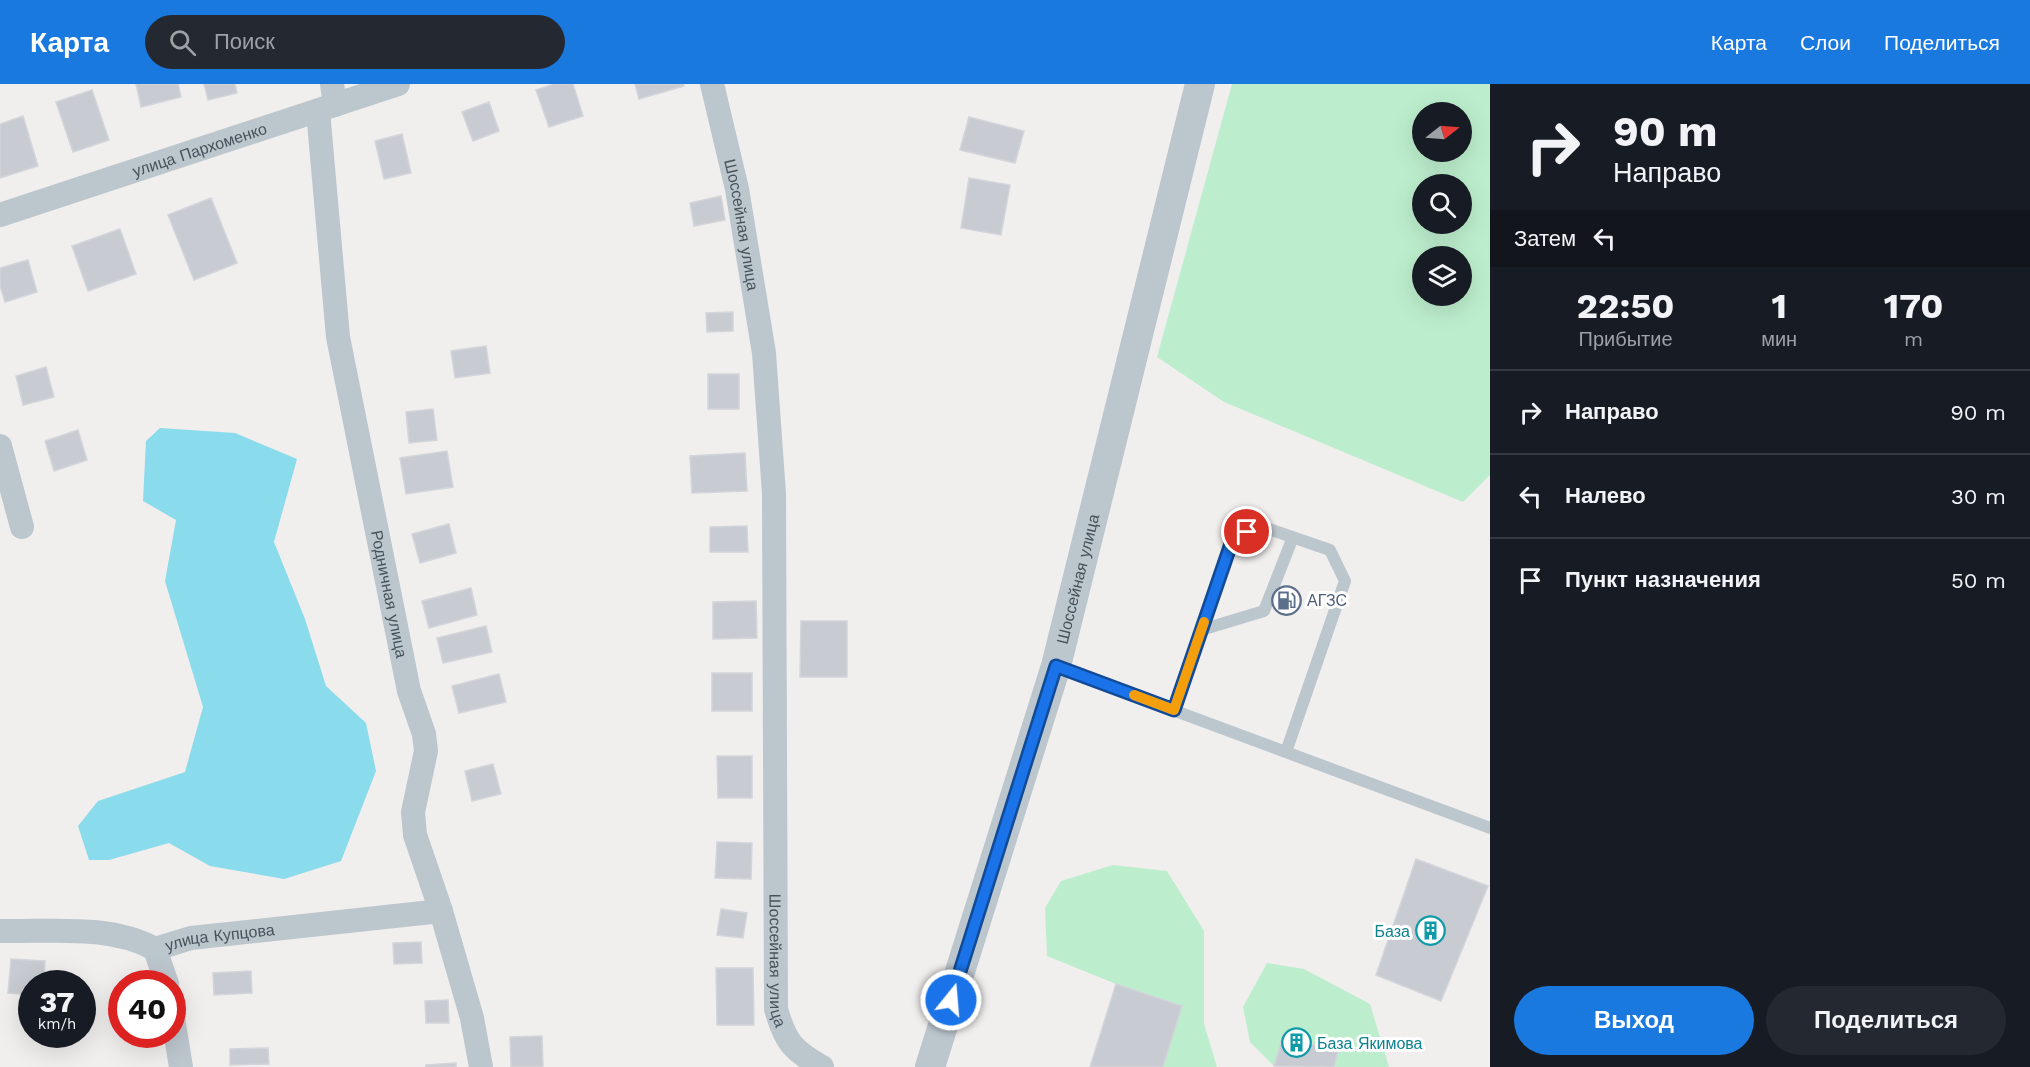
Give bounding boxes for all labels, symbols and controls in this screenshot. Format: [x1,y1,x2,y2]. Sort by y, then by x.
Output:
search box [145,15,565,69]
text: Карта [30,26,109,59]
icon: search [166,26,199,59]
text: Поиск [214,29,275,54]
text: Карта [1711,30,1767,55]
text: Слои [1800,30,1851,55]
text: Поделиться [1884,30,2000,55]
north arrow [1412,102,1472,162]
map controls [1412,102,1472,306]
text: 90 m [1613,107,1717,156]
icon: right [1514,108,1592,186]
street label: улица Пархоменко [130,118,269,180]
street label: Шоссейная улица [721,157,763,292]
text: Направо [1613,157,1721,189]
button: search [1412,174,1472,234]
icon: left [1588,222,1621,255]
text: Затем [1514,226,1576,251]
button: layers [1412,246,1472,306]
text: 22:50 [1577,285,1675,327]
text: 1 [1771,285,1787,327]
text: 170 [1884,285,1943,327]
text: Прибытие [1579,327,1673,351]
text: мин [1761,327,1797,351]
text: m [1904,327,1923,351]
icon: right [1514,396,1547,429]
text: Направо [1565,399,1659,424]
text: 90 m [1950,400,2006,425]
icon: left [1514,480,1547,513]
text: Налево [1565,483,1646,508]
text: 30 m [1951,484,2006,509]
pin [1221,506,1272,557]
street label: Шоссейная улица [1052,512,1103,646]
icon: arrive [1230,515,1263,548]
street label: Родничная улица [367,528,412,660]
icon: arrive [1514,564,1547,597]
text: Пункт назначения [1565,567,1761,592]
text: 50 m [1951,568,2006,593]
fuel station icon: АГЗС [1270,584,1302,616]
place label: АГЗС [1307,591,1347,610]
street label: Шоссейная улица [766,894,791,1030]
building icon: База [1415,915,1447,947]
street label: улица Купцова [163,920,276,955]
place label: База [1375,922,1410,941]
position arrow [919,968,983,1032]
speed limit sign: 40 [108,970,186,1048]
text: 37 [39,984,75,1019]
button: Выход [1514,986,1754,1055]
button: Поделиться [1766,986,2006,1055]
text: km/h [38,1015,76,1033]
building icon: База Якимова [1280,1027,1312,1059]
place label: База Якимова [1317,1034,1423,1053]

